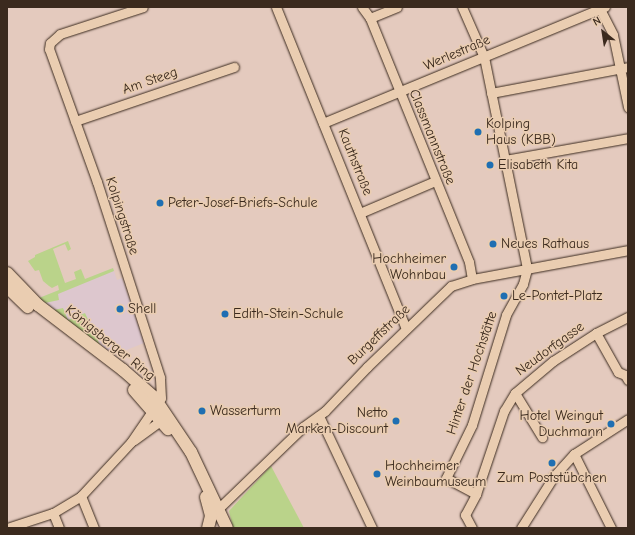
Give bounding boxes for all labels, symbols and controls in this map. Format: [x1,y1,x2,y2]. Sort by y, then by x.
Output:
north arrow [583,12,623,52]
text: N [590,14,603,29]
street label: Werlestraße [421,31,493,75]
street label: Am Steeg [120,64,180,98]
street label: Classmannstraße [405,87,459,187]
place label: Kolping Haus (KBB) [486,116,556,148]
street label: Kauthstraße [334,126,376,198]
marker: Kolping Haus (KBB) [473,127,483,137]
place label: Elisabeth Kita [498,157,578,173]
marker: Elisabeth Kita [485,160,495,170]
street label: Kolpingstraße [102,175,142,257]
place label: Peter-Josef-Briefs-Schule [168,195,318,211]
marker: Peter-Josef-Briefs-Schule [155,198,165,208]
place label: Neues Rathaus [501,236,589,252]
marker: Neues Rathaus [488,239,498,249]
place label: Hochheimer Wohnbau [372,251,446,284]
marker: Hochheimer Wohnbau [449,262,459,272]
place label: Le-Pontet-Platz [512,288,602,304]
marker: Le-Pontet-Platz [499,291,509,301]
place label: Shell [128,301,156,317]
street label: Burgeffstraße [344,301,414,369]
street label: Königsberger Ring [62,302,158,384]
marker: Shell [115,304,125,314]
place label: Edith-Stein-Schule [233,306,343,322]
marker: Edith-Stein-Schule [220,309,230,319]
street label: Hinter der Hochstätte [443,309,501,437]
street label: Neudorfgasse [512,318,588,380]
place label: Wasserturm [210,403,281,419]
place label: Netto Marken-Discount [286,405,388,438]
marker: Wasserturm [197,406,207,416]
place label: Hotel Weingut Duchmann [520,408,603,440]
marker: Netto Marken-Discount [391,416,401,426]
marker: Hotel Weingut Duchmann [606,419,616,429]
place label: Hochheimer Weinbaumuseum [385,458,486,490]
marker: Zum Poststübchen [547,458,557,468]
marker: Hochheimer Weinbaumuseum [372,469,382,479]
place label: Zum Poststübchen [497,470,607,486]

